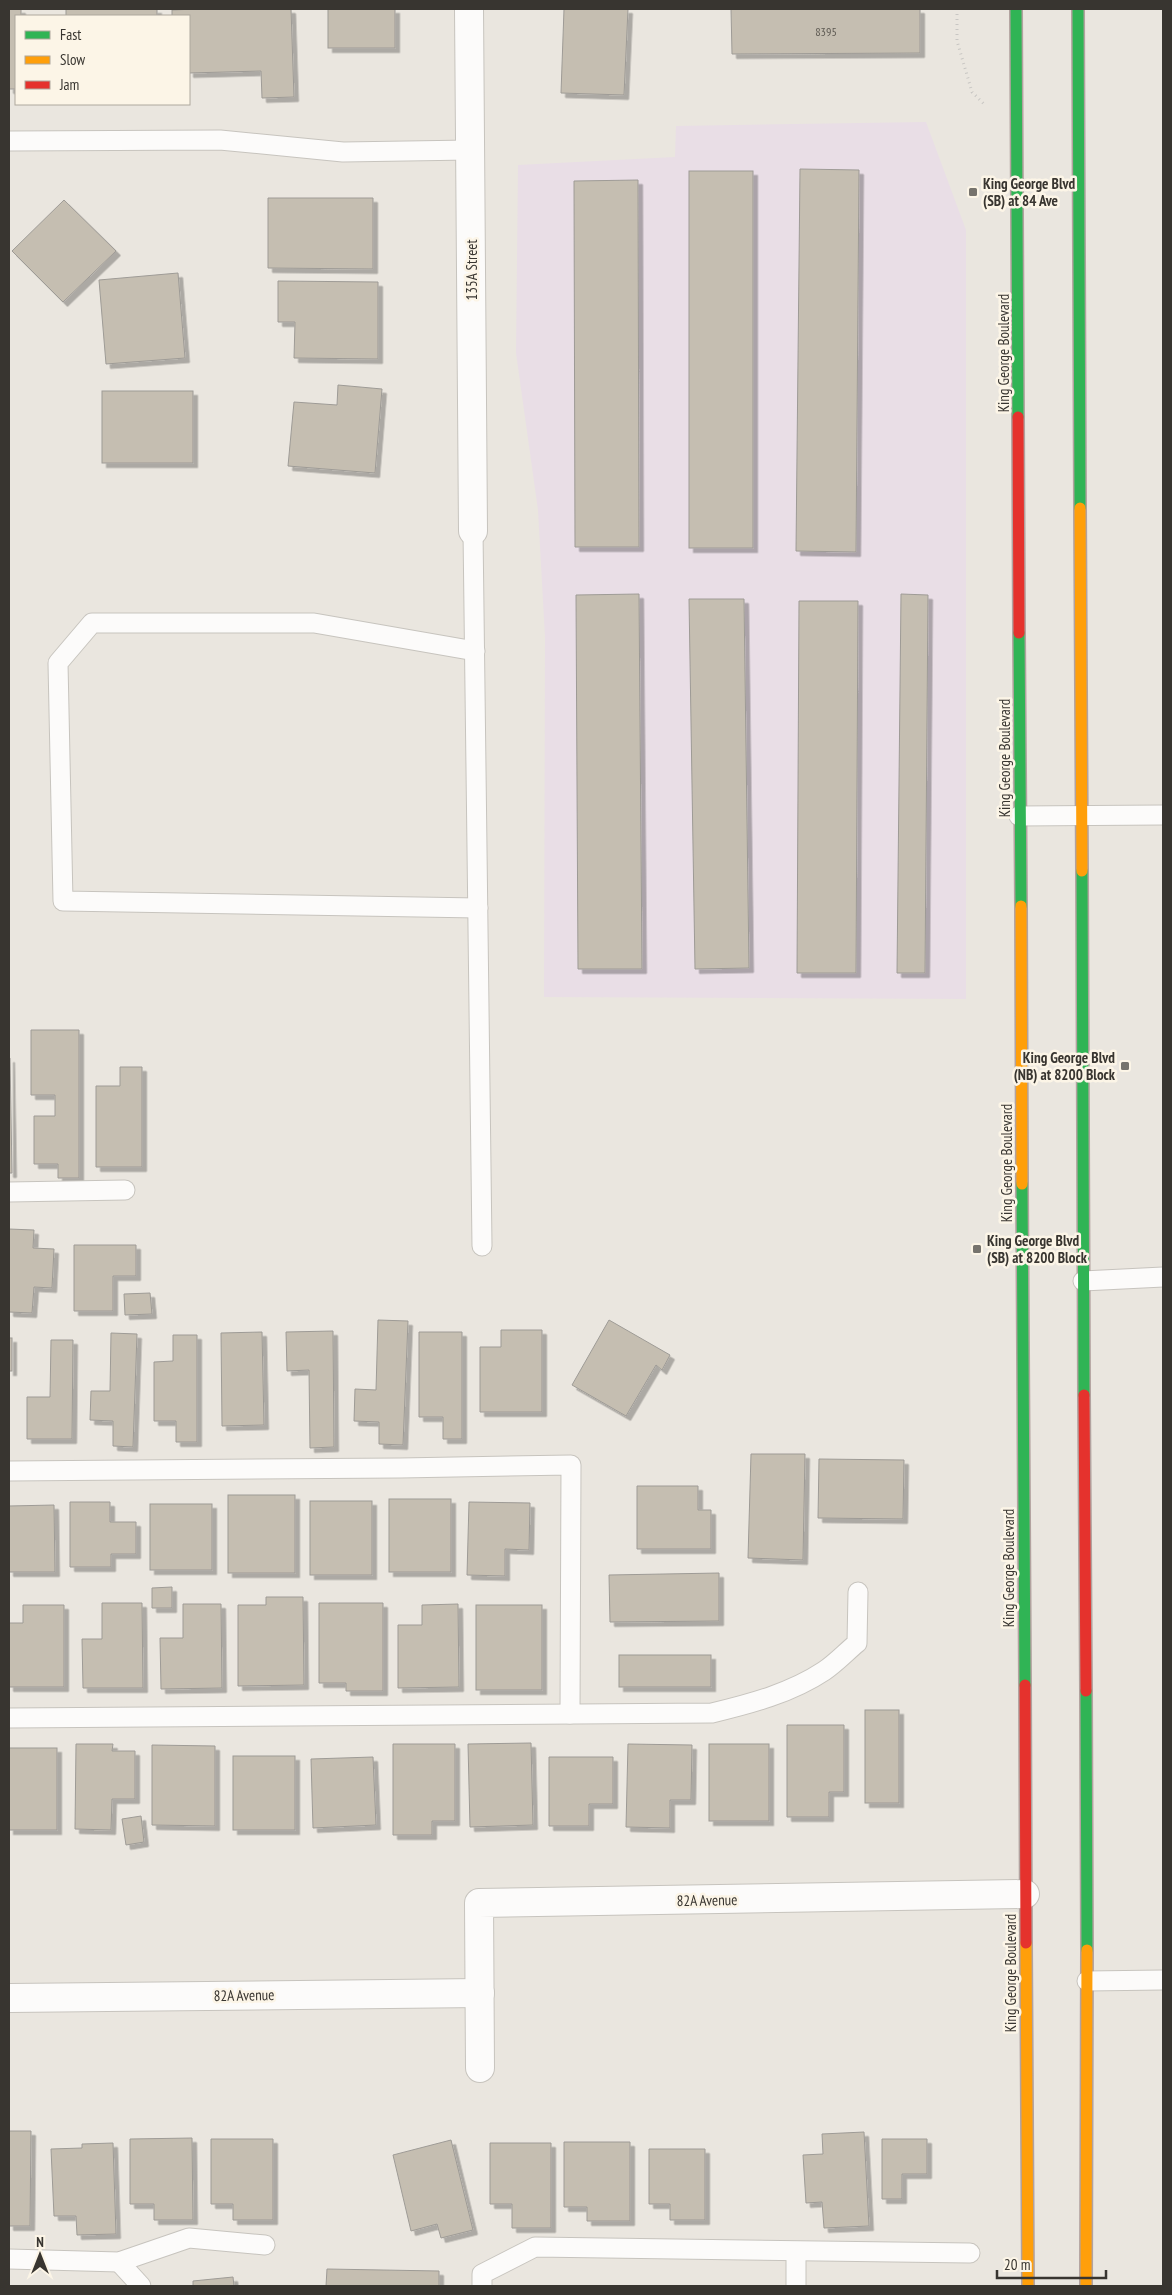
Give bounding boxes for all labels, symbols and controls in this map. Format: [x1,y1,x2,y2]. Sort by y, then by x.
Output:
legend [15,15,190,105]
house number: 8395 [815,24,837,39]
text: Fast [60,25,81,44]
text: Slow [60,50,85,69]
text: Jam [59,75,79,94]
place label: King George Blvd (SB) at 84 Ave [983,174,1076,210]
marker: King George Blvd (SB) at 84 Ave [967,186,979,198]
street label: 135A Street [462,239,481,301]
street label: King George Boulevard [994,294,1013,412]
street label: King George Boulevard [995,699,1014,817]
place label: King George Blvd (NB) at 8200 Block [1014,1048,1116,1084]
marker: King George Blvd (NB) at 8200 Block [1119,1060,1131,1072]
street label: King George Boulevard [997,1104,1016,1222]
place label: King George Blvd (SB) at 8200 Block [987,1231,1088,1267]
marker: King George Blvd (SB) at 8200 Block [971,1243,983,1255]
street label: King George Boulevard [999,1509,1018,1627]
street label: 82A Avenue [676,1890,738,1910]
street label: King George Boulevard [1001,1914,1020,2032]
street label: 82A Avenue [213,1985,275,2005]
north arrow [15,2230,65,2280]
text: N [36,2233,44,2251]
scale bar [997,2248,1106,2280]
text: 20 m [1004,2255,1030,2274]

